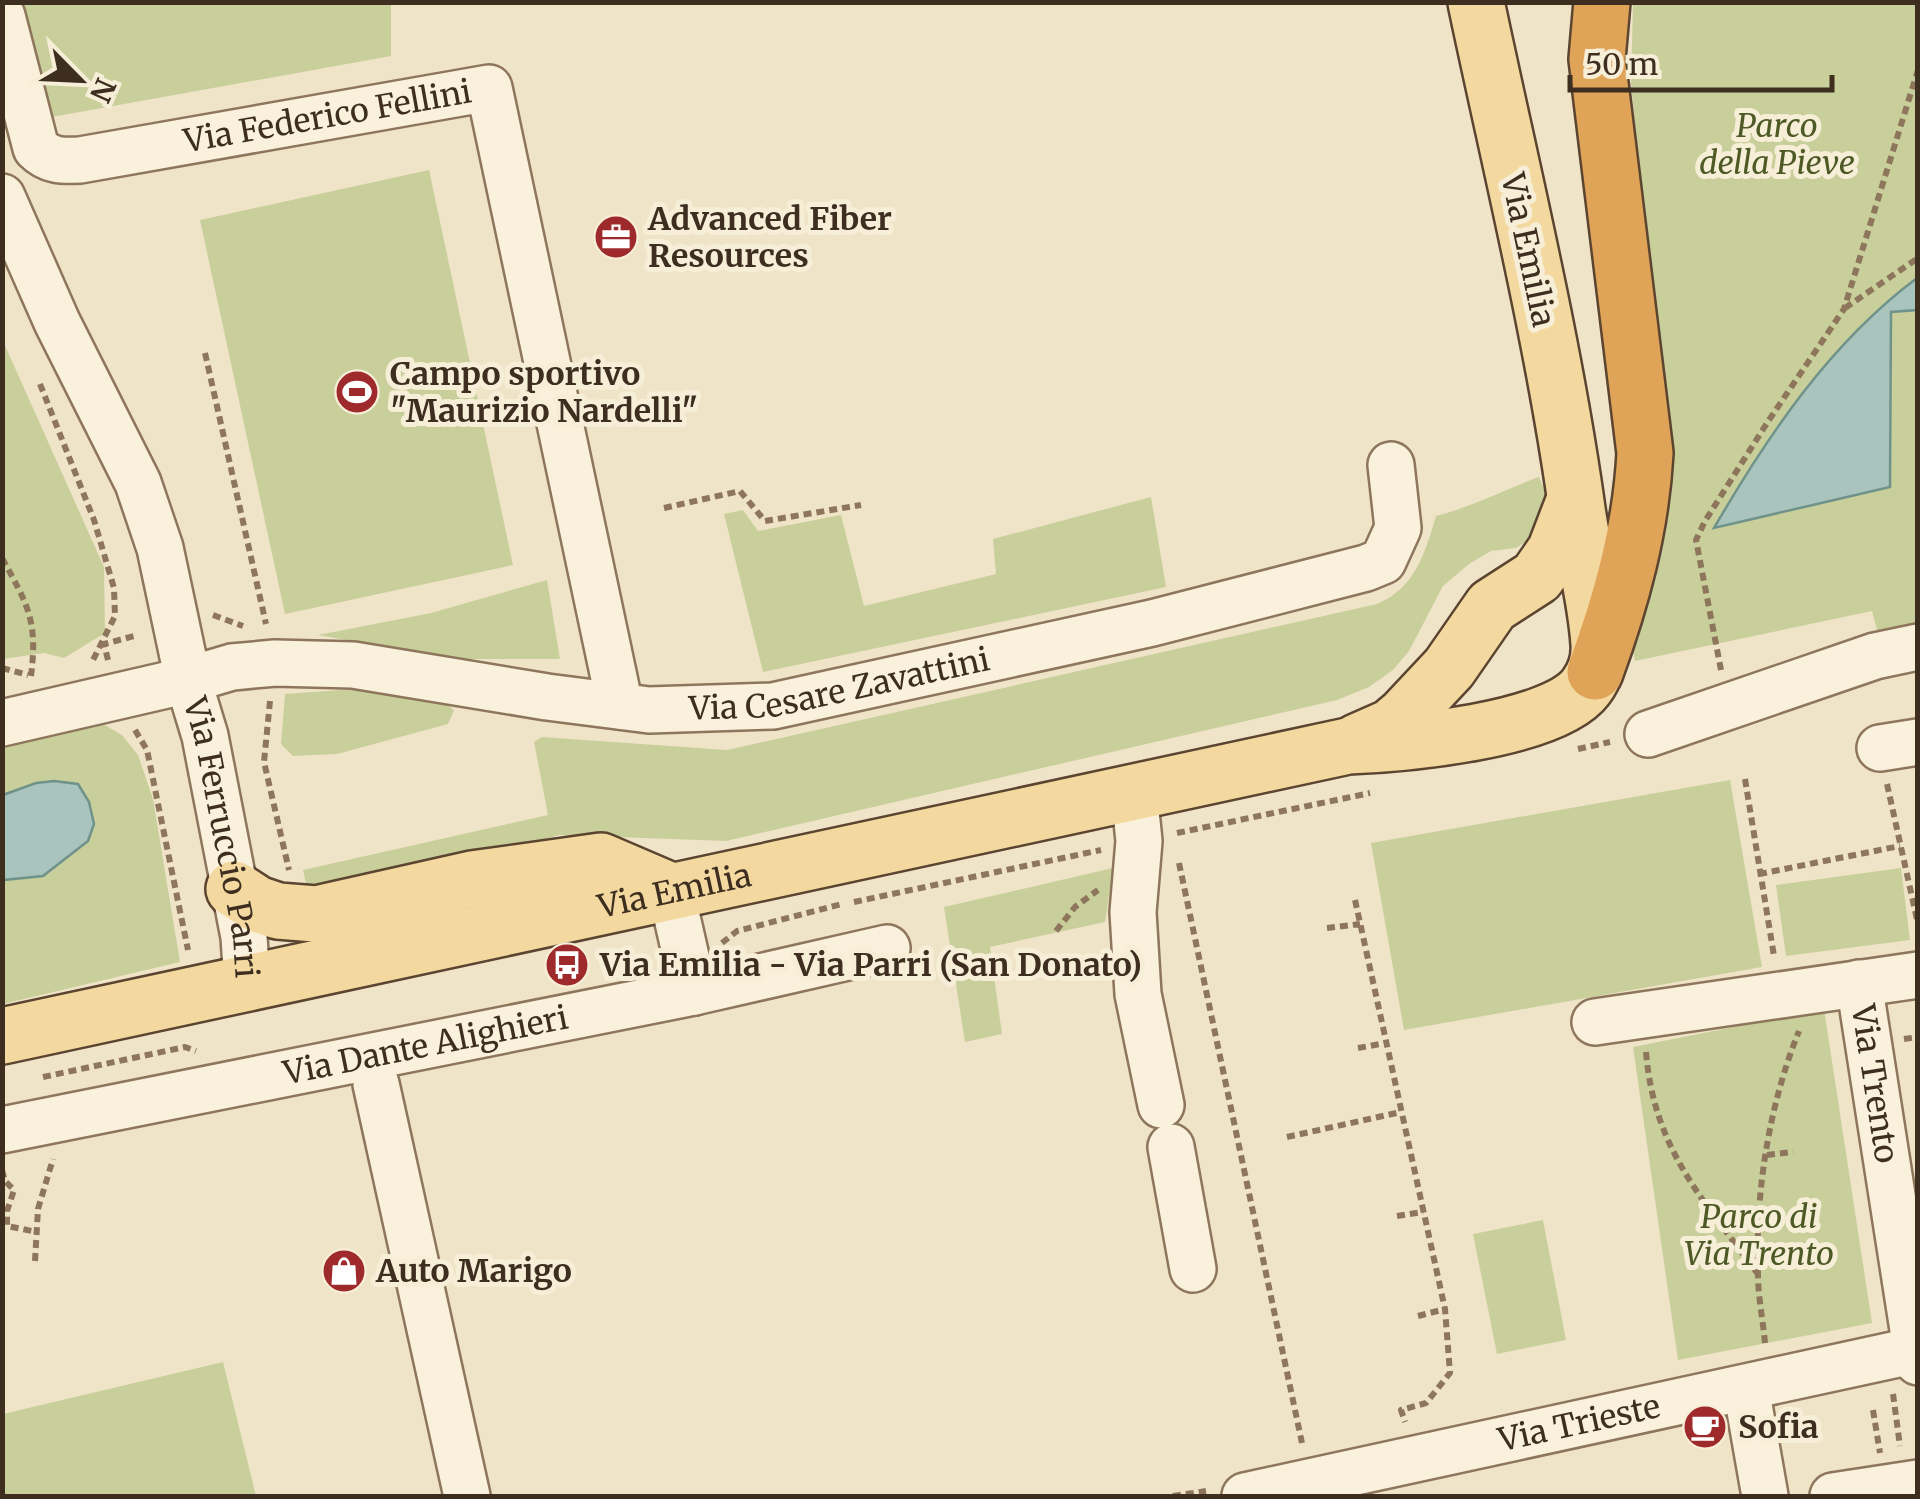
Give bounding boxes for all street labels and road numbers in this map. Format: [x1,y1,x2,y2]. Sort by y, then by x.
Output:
street label: Via Federico Fellini [180,71,475,162]
street label: Via Emilia [1492,169,1564,330]
street label: Via Cesare Zavattini [687,639,993,729]
street label: Via Ferruccio Parri [174,691,267,979]
street label: Via Emilia [593,855,755,927]
street label: Via Dante Alighieri [279,998,571,1094]
street label: Via Trento [1842,1001,1907,1166]
street label: Via Trieste [1494,1386,1664,1461]

